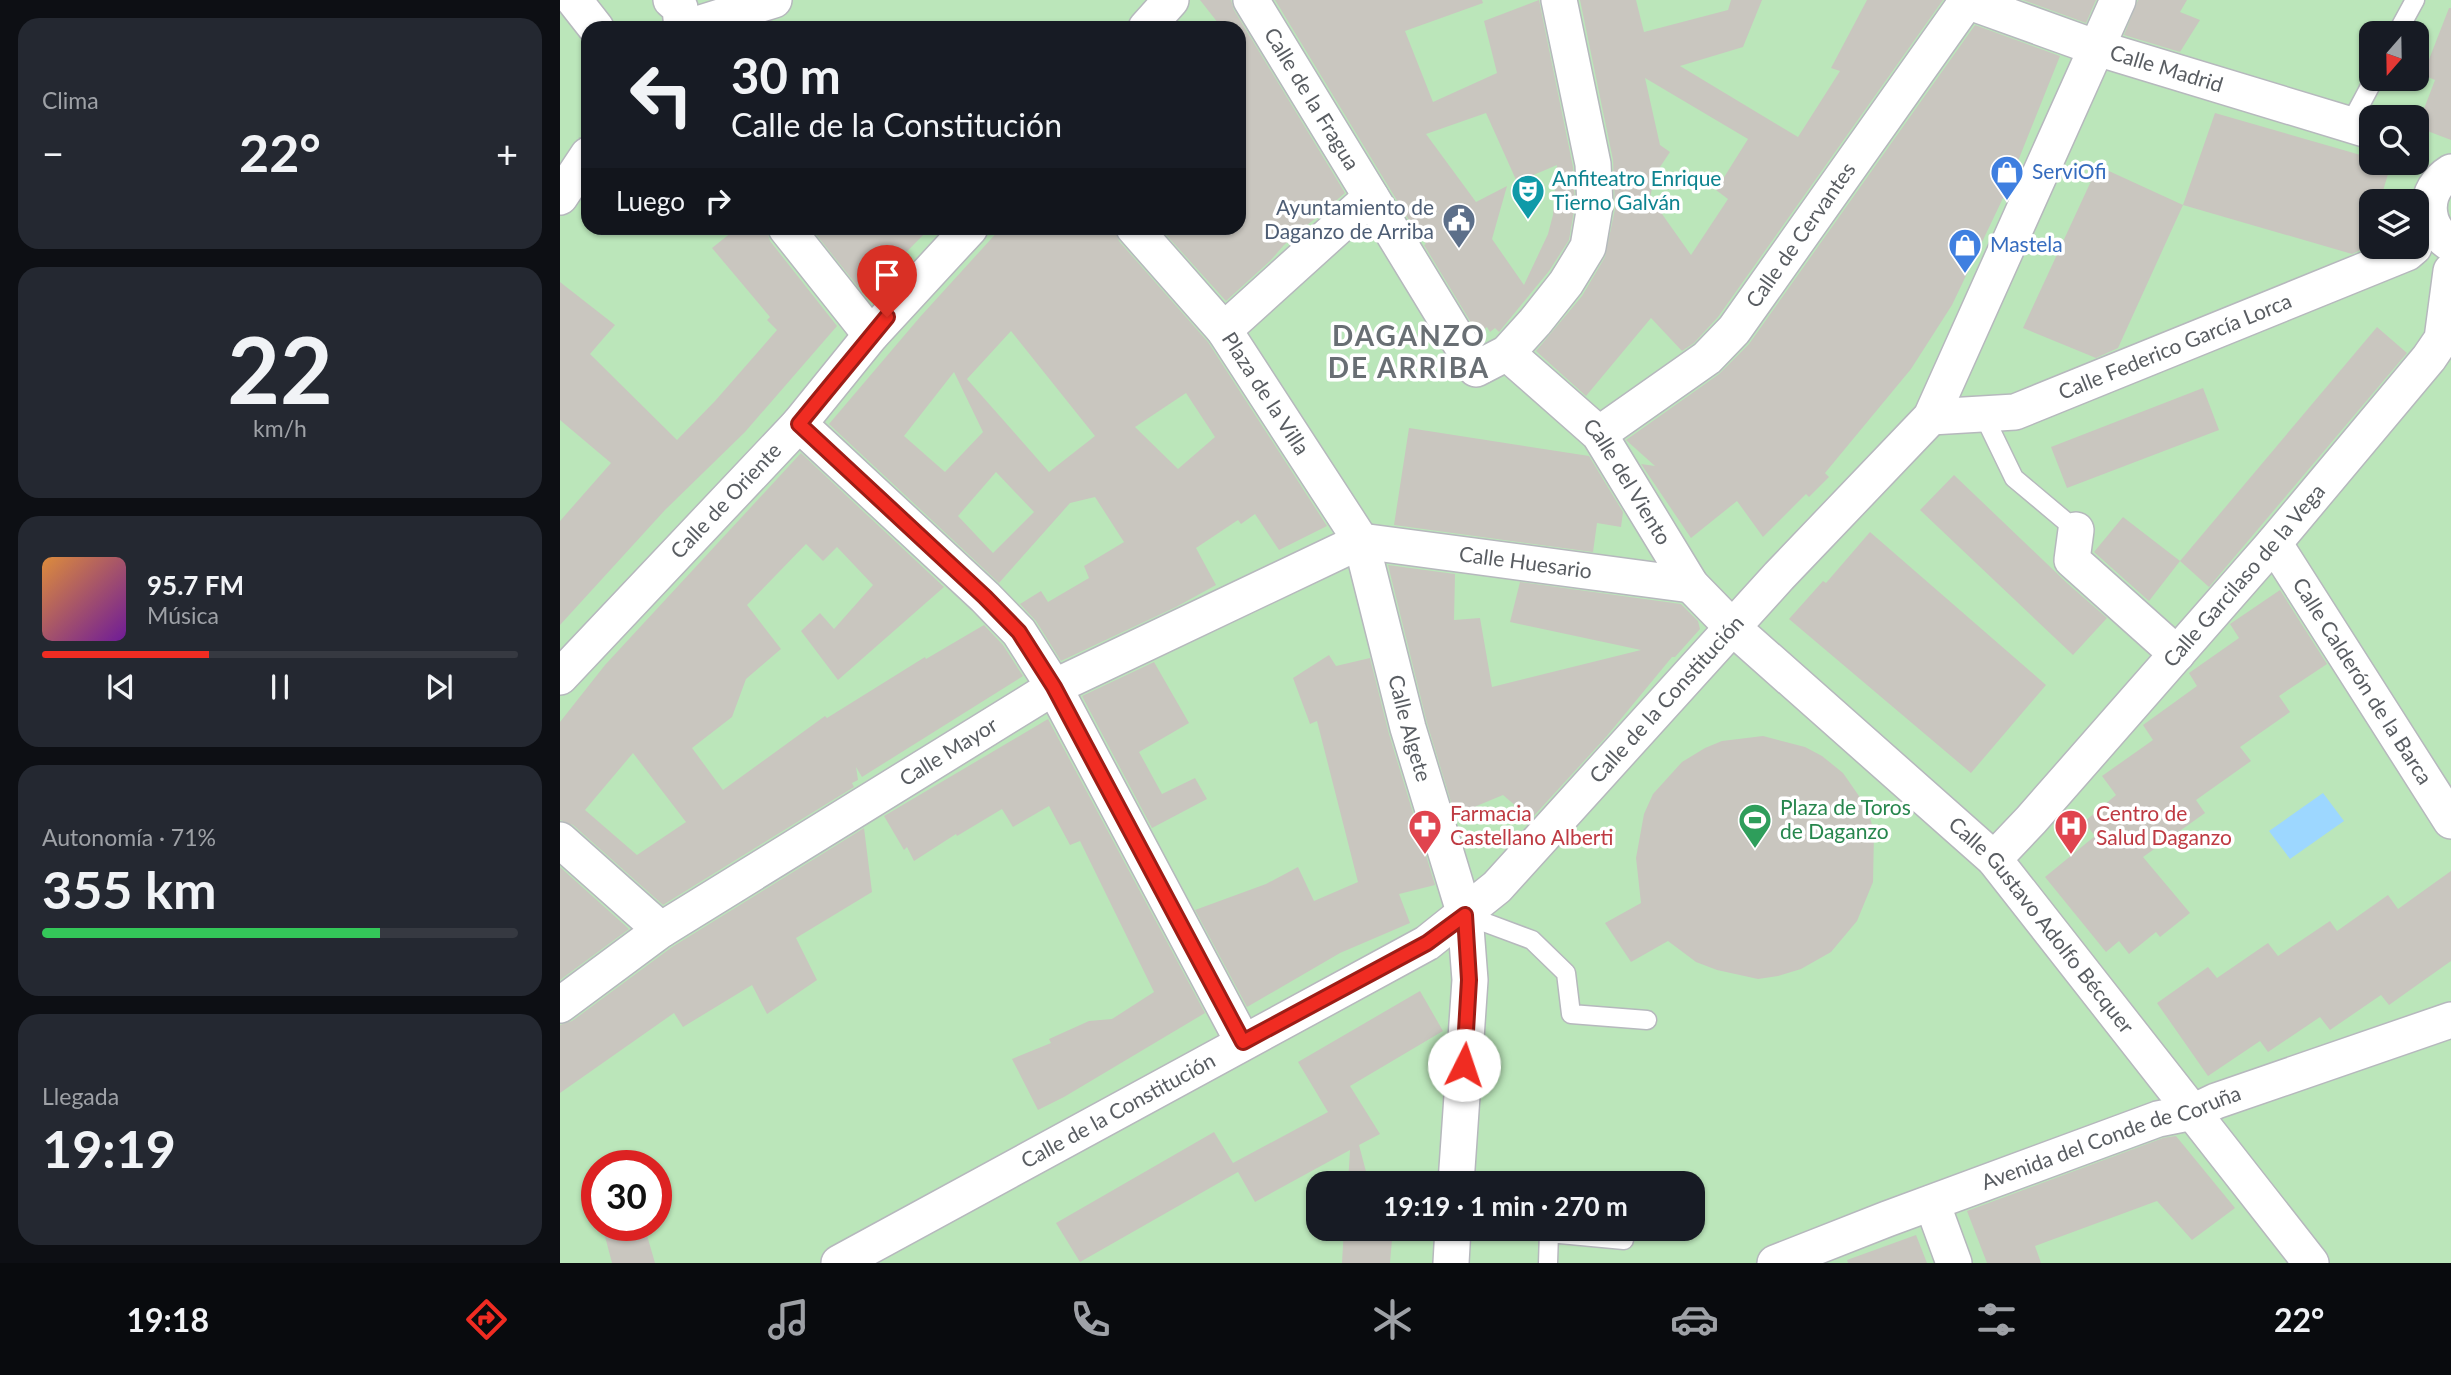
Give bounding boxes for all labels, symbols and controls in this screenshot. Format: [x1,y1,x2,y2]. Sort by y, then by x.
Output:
north arrow [2359,21,2429,91]
map controls [2359,21,2429,259]
street label: Calle de la Fragua [1260,23,1365,174]
street label: Calle Madrid [2107,39,2226,96]
text: 30 m [731,46,841,104]
icon: left [616,49,707,140]
text: Clima [42,86,99,114]
text: Calle de la Constitución [731,105,1062,144]
button: search [2359,105,2429,175]
text: 22° [239,121,321,183]
text: − [42,130,64,176]
text: + [496,130,518,176]
shop icon: ServiOfi [1988,153,2026,202]
street label: Calle de Cervantes [1740,157,1860,312]
place label: ServiOfi [2032,158,2107,183]
place label: Anfiteatro Enrique Tierno Galván [1552,165,1721,214]
theatre icon: Anfiteatro Enrique Tierno Galván [1509,172,1547,221]
icon: right [699,182,737,220]
text: Luego [616,185,685,217]
button: layers [2359,189,2429,259]
place label: Ayuntamiento de Daganzo de Arriba [1264,194,1434,243]
public building icon: Ayuntamiento de Daganzo de Arriba [1440,201,1478,250]
shop icon: Mastela [1946,226,1984,275]
place label: Mastela [1990,231,2063,256]
pin [857,245,917,317]
icon: arrive [868,256,906,294]
street label: Calle Federico García Lorca [2054,287,2295,404]
text: 22 [227,314,333,423]
district label: DAGANZO DE ARRIBA [1328,318,1490,384]
street label: Plaza de la Villa [1218,327,1316,459]
street label: Calle del Viento [1579,412,1677,549]
text: km/h [253,414,307,442]
street label: Calle de Oriente [665,437,786,563]
street label: Calle Garcilaso de la Vega [2157,478,2329,672]
street label: Calle Huesario [1458,540,1594,583]
text: 95.7 FM [147,569,244,601]
street label: Calle Calderón de la Barca [2288,573,2438,788]
text: Música [147,601,219,629]
street label: Calle de la Constitución [1584,610,1748,788]
icon: previous [102,668,140,706]
icon: pause [261,668,299,706]
icon: next [420,668,458,706]
street label: Calle Algete [1384,672,1438,784]
street label: Calle Mayor [894,711,1002,791]
place label: Plaza de Toros de Daganzo [1780,794,1911,843]
place label: Farmacia Castellano Alberti [1450,800,1613,849]
place label: Centro de Salud Daganzo [2096,800,2232,849]
sports icon: Plaza de Toros de Daganzo [1736,801,1774,850]
pharmacy icon: Farmacia Castellano Alberti [1406,807,1444,856]
hospital icon: Centro de Salud Daganzo [2052,807,2090,856]
street label: Calle Gustavo Adolfo Bécquer [1944,811,2140,1038]
text: Autonomía · 71% [42,823,216,851]
text: 355 km [42,858,216,920]
position arrow [1427,1028,1501,1102]
street label: Calle de la Constitución [1016,1047,1219,1173]
street label: Avenida del Conde de Coruña [1978,1079,2244,1194]
text: Llegada [42,1082,119,1110]
text: 19:19 [42,1117,176,1179]
speed limit sign: 30 [581,1150,672,1241]
text: 19:19 · 1 min · 270 m [1383,1190,1628,1222]
icon: directions [462,1295,511,1344]
icon: music [764,1295,813,1344]
icon: phone [1066,1295,1115,1344]
icon: climate [1368,1295,1417,1344]
icon: car [1670,1295,1719,1344]
icon: filters [1972,1295,2021,1344]
text: 19:18 [127,1300,209,1339]
text: 22° [2274,1300,2324,1339]

